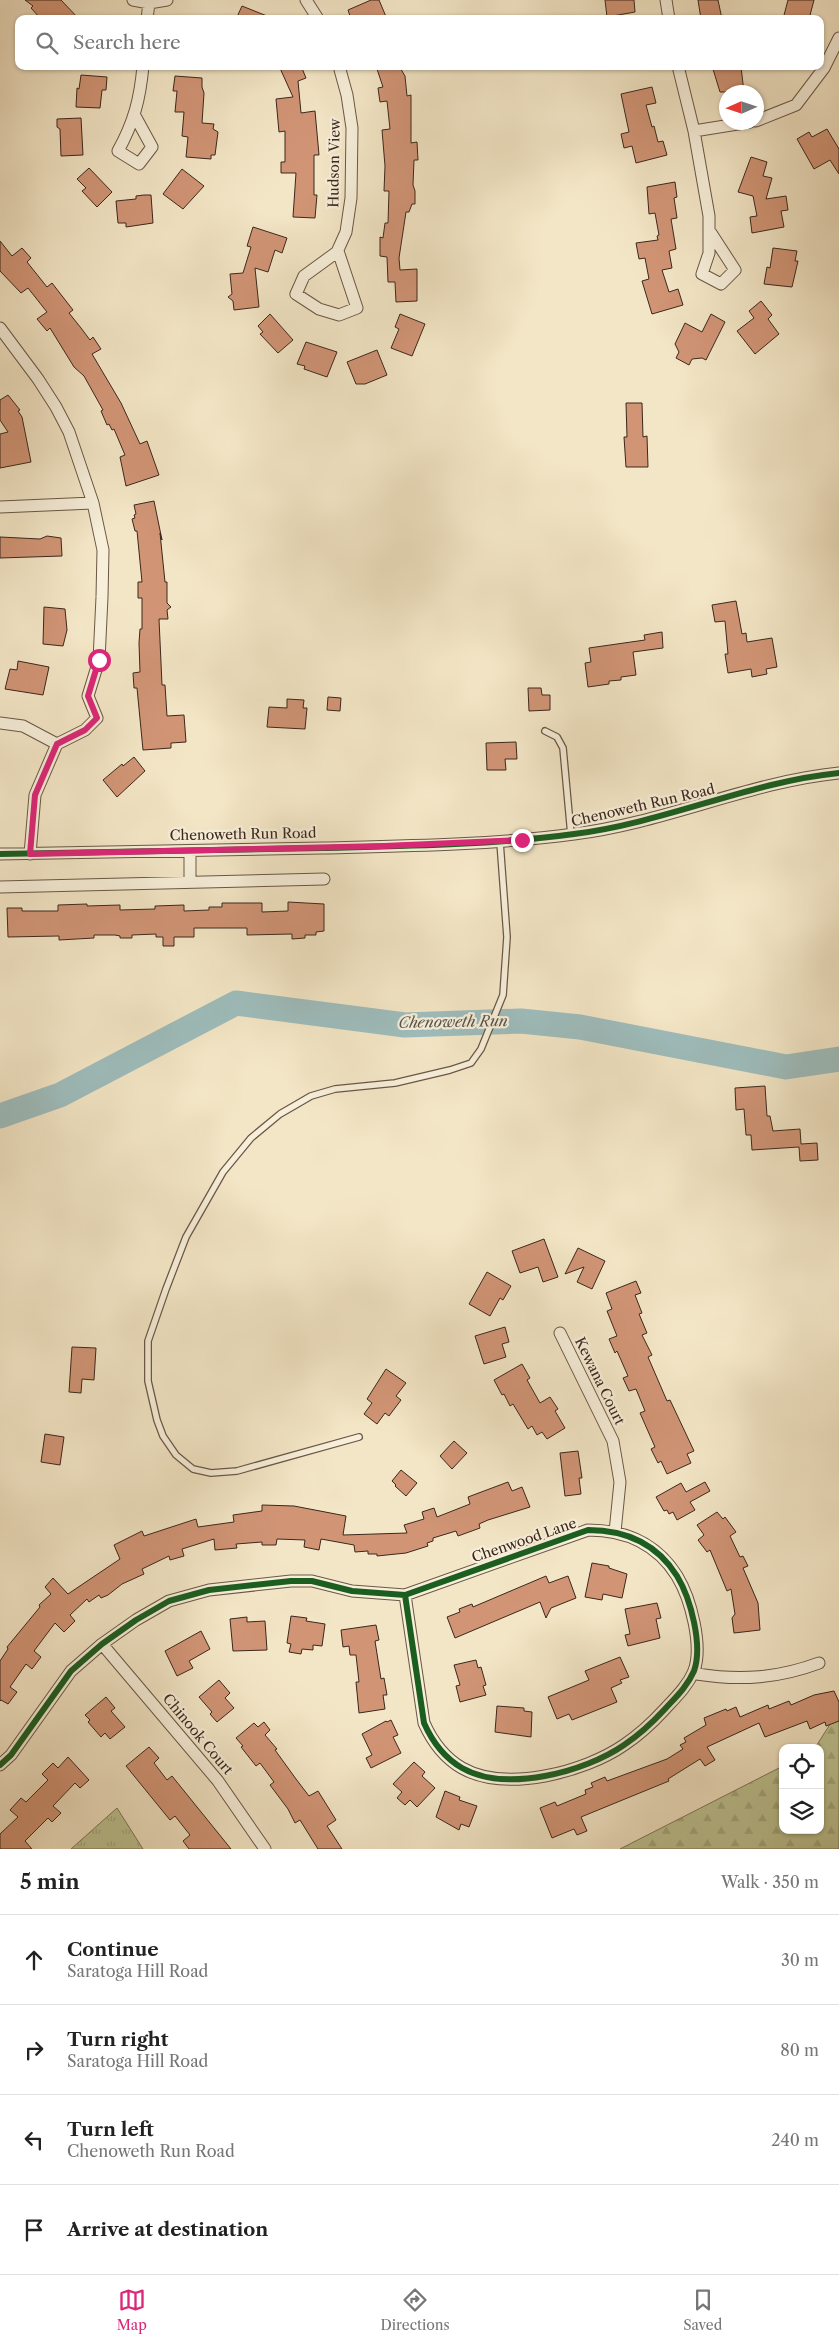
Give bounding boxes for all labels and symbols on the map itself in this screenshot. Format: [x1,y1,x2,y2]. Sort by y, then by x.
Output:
north arrow [719,85,764,130]
street label: Hudson View [324,118,344,208]
route start [88,649,111,672]
street label: Chenoweth Run Road [569,780,717,830]
street label: Chenoweth Run Road [169,824,317,844]
route end [511,829,534,852]
water label: Chenoweth Run [398,1011,508,1032]
street label: Kewana Court [571,1334,629,1428]
street label: Chenwood Lane [469,1514,579,1566]
street label: Chinook Court [159,1690,237,1778]

